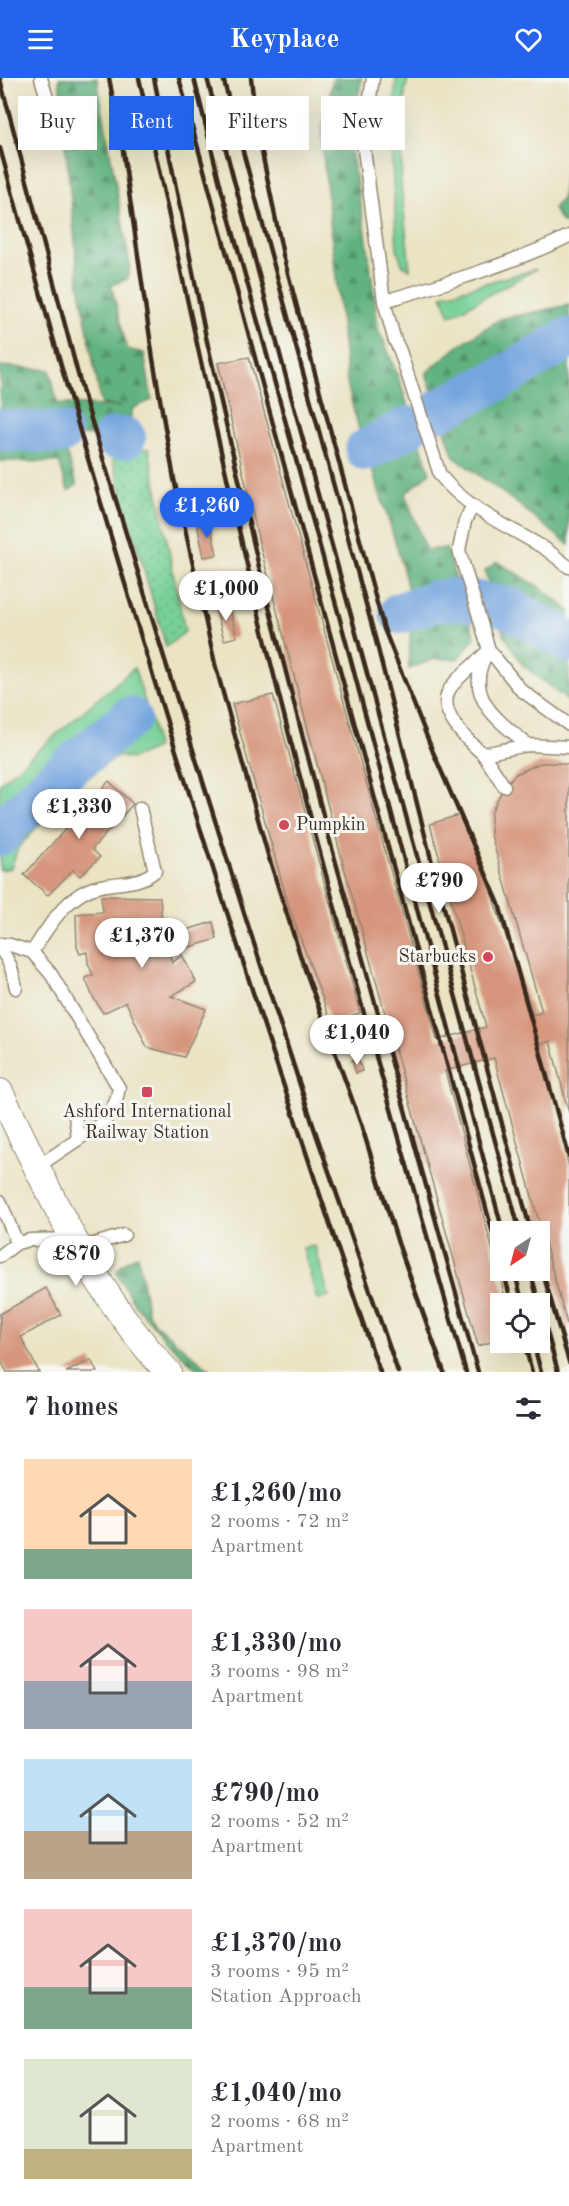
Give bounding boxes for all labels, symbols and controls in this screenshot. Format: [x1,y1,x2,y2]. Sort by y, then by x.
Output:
icon: menu [24,23,57,56]
icon: heart [512,23,545,56]
text: Keyplace [230,26,339,53]
chip: Buy [18,96,97,150]
chip: Rent [109,96,194,150]
chip: Filters [206,96,309,150]
chip: New [321,96,405,150]
pin: £1,260 [158,488,256,539]
text: £1,260 [174,497,240,517]
pin: £1,000 [177,571,275,622]
text: £1,000 [193,580,259,600]
pin: £1,330 [30,789,128,840]
text: £1,330 [46,798,112,818]
place label: Pumpkin [296,816,366,834]
marker: Pumpkin [277,818,291,832]
pin: £790 [403,863,475,914]
text: £790 [414,872,464,892]
pin: £1,370 [93,918,191,969]
text: £1,370 [109,927,175,947]
place label: Starbucks [398,948,476,966]
marker: Starbucks [481,950,495,964]
pin: £1,040 [308,1015,406,1066]
text: £1,040 [324,1024,390,1044]
marker: Ashford International Railway Station [140,1085,154,1099]
place label: Ashford International Railway Station [63,1103,232,1142]
north arrow [490,1221,550,1281]
map controls [490,1221,550,1353]
pin: £870 [40,1236,112,1287]
text: £870 [51,1245,101,1265]
button: locate [490,1293,550,1353]
icon: filters [512,1392,545,1425]
text: 7 homes [24,1395,118,1421]
text: £1,260/mo [210,1481,342,1507]
icon: home [72,1483,144,1555]
text: 2 rooms · 72 m² [210,1512,349,1532]
text: Apartment [210,1537,304,1557]
text: £1,330/mo [210,1631,342,1657]
icon: home [72,1633,144,1705]
text: 3 rooms · 98 m² [210,1662,349,1682]
text: Apartment [210,1687,304,1707]
text: £790/mo [210,1781,320,1807]
icon: home [72,1783,144,1855]
text: 2 rooms · 52 m² [210,1812,349,1832]
text: Apartment [210,1837,304,1857]
text: £1,370/mo [210,1931,342,1957]
icon: home [72,1933,144,2005]
text: 3 rooms · 95 m² [210,1962,349,1982]
text: Station Approach [210,1987,362,2007]
text: £1,040/mo [210,2081,342,2107]
icon: home [72,2083,144,2155]
text: 2 rooms · 68 m² [210,2112,349,2132]
text: Apartment [210,2137,304,2157]

